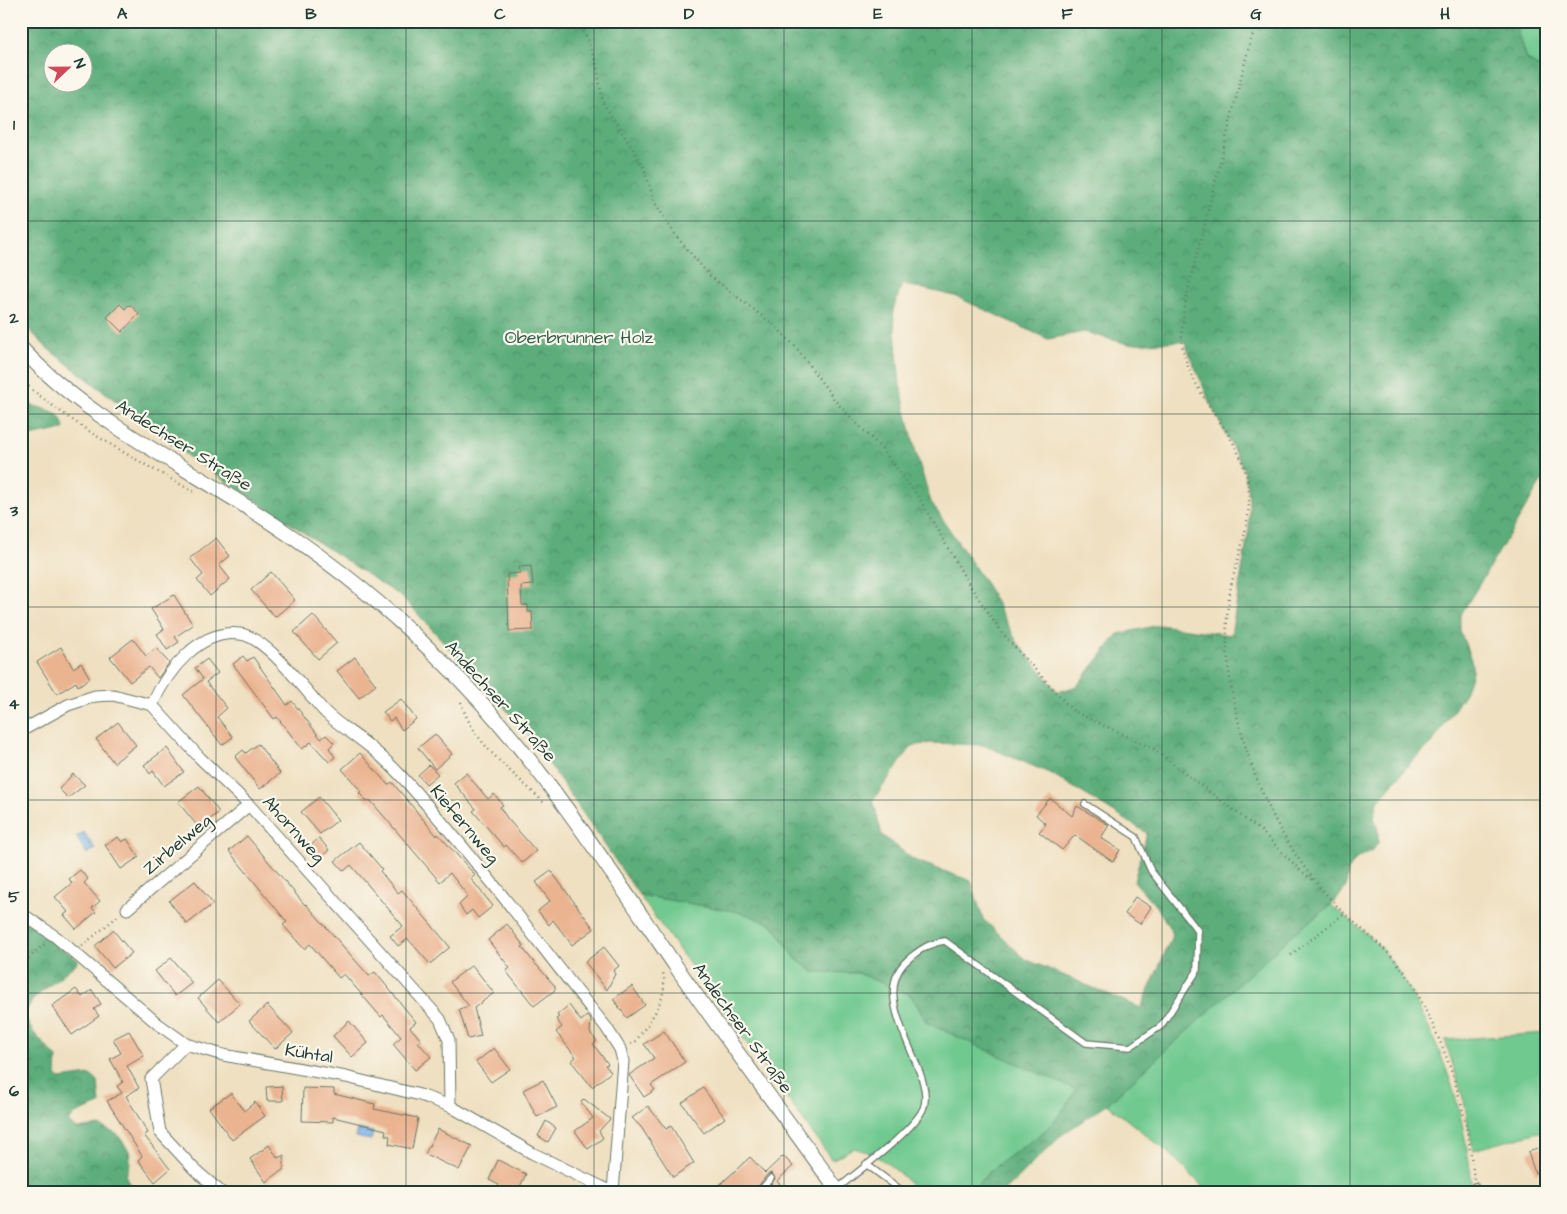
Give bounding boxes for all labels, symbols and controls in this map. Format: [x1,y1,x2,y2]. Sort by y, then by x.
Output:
text: A [117,3,128,25]
text: B [305,3,317,25]
text: C [494,3,506,25]
text: D [684,3,695,25]
text: E [873,3,883,25]
text: F [1061,3,1073,25]
text: G [1250,3,1262,25]
text: H [1440,3,1450,25]
north arrow [42,42,92,92]
text: N [68,56,90,72]
text: 1 [13,114,16,136]
text: 2 [8,307,19,329]
park label: Oberbrunner Holz [505,325,653,350]
street label: Andechser Straße [111,393,257,498]
text: 3 [9,500,19,522]
street label: Andechser Straße [439,635,562,768]
text: 4 [9,693,20,715]
street label: Kiefernweg [423,779,505,870]
street label: Ahornweg [256,790,331,869]
street label: Zirbelweg [137,808,218,881]
text: 5 [8,886,20,908]
street label: Andechser Straße [687,958,799,1099]
street label: Kühtal [283,1037,335,1070]
text: 6 [9,1080,19,1102]

